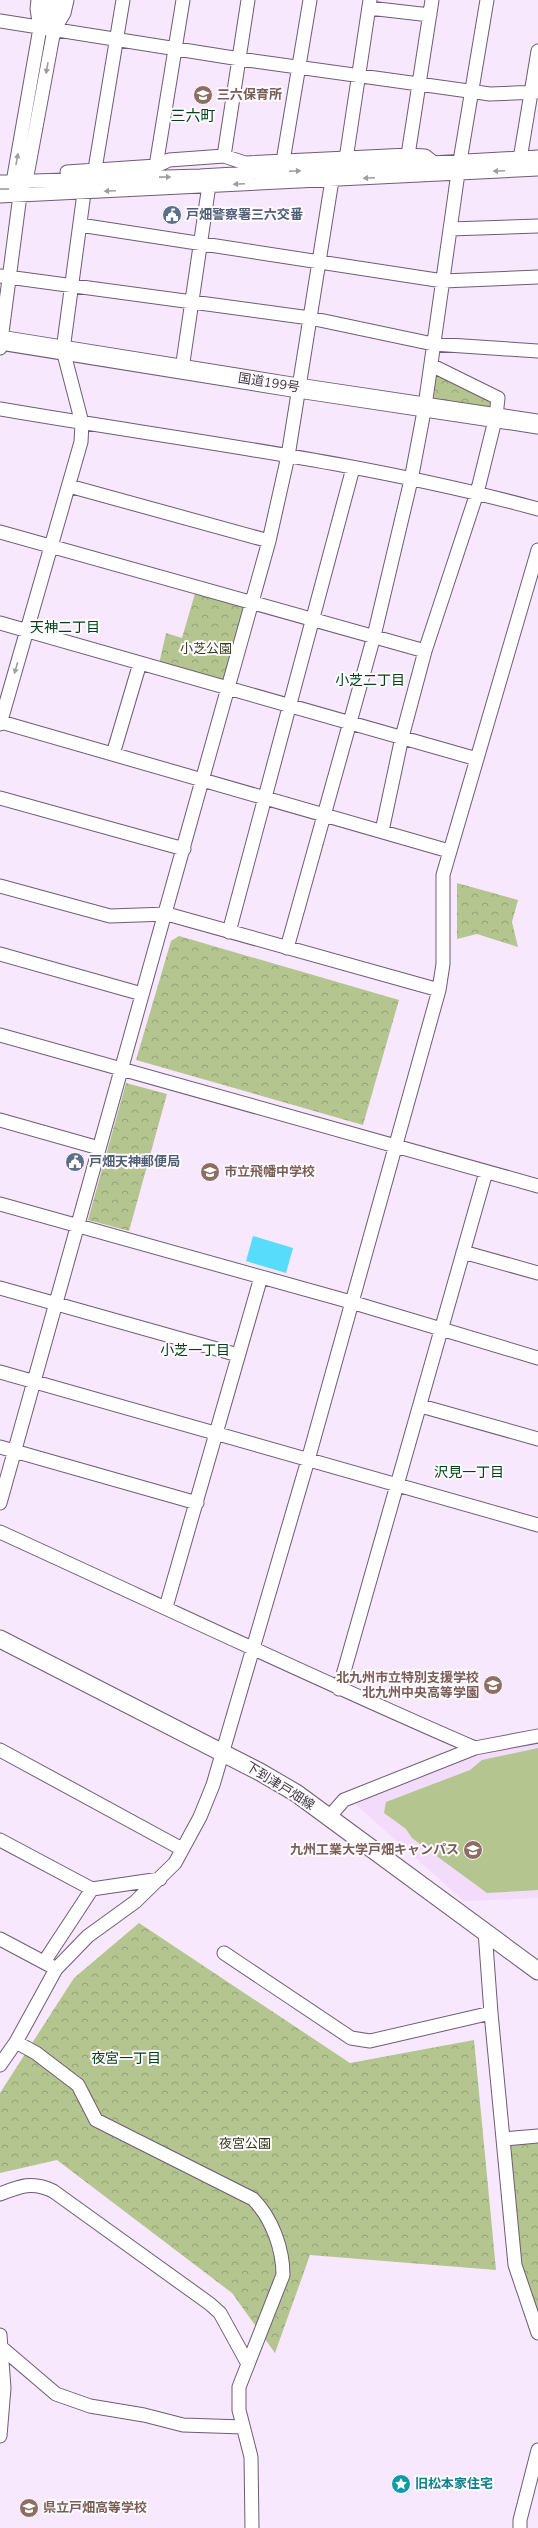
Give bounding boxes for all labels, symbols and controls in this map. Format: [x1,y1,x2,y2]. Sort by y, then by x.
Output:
one-way arrow [44,62,50,74]
school or university icon: 三六保育所 [192,84,214,106]
place label: 三六保育所 [217,86,282,104]
district label: 三六町 [170,106,216,126]
one-way arrow [14,152,20,165]
one-way arrow [289,168,302,174]
one-way arrow [492,168,505,174]
one-way arrow [159,173,171,180]
one-way arrow [362,175,375,181]
one-way arrow [232,181,245,187]
one-way arrow [104,188,116,195]
public building icon: 戸畑警察署三六交番 [161,204,183,226]
place label: 戸畑警察署三六交番 [186,206,303,224]
street label: 国道199号 [237,369,301,397]
district label: 天神二丁目 [30,618,100,637]
park label: 小芝公園 [180,640,232,658]
one-way arrow [13,662,19,674]
district label: 小芝二丁目 [335,671,405,690]
public building icon: 戸畑天神郵便局 [64,1151,86,1173]
place label: 戸畑天神郵便局 [89,1153,180,1171]
school or university icon: 市立飛幡中学校 [199,1161,221,1183]
place label: 市立飛幡中学校 [224,1163,315,1181]
district label: 小芝一丁目 [160,1341,230,1360]
district label: 沢見一丁目 [434,1463,504,1482]
place label: 北九州市立特別支援学校 北九州中央高等学園 [336,1669,479,1702]
school or university icon: 北九州市立特別支援学校 北九州中央高等学園 [482,1674,504,1696]
street label: 下到津戸畑線 [242,1758,318,1814]
school or university icon: 九州工業大学戸畑キャンパス [462,1839,484,1861]
place label: 九州工業大学戸畑キャンパス [290,1841,459,1859]
district label: 夜宮一丁目 [91,2049,161,2068]
park label: 夜宮公園 [219,2135,271,2153]
place icon: 旧松本家住宅 [390,2473,412,2495]
place label: 旧松本家住宅 [415,2475,493,2493]
school or university icon: 県立戸畑高等学校 [18,2497,40,2519]
place label: 県立戸畑高等学校 [43,2499,147,2517]

